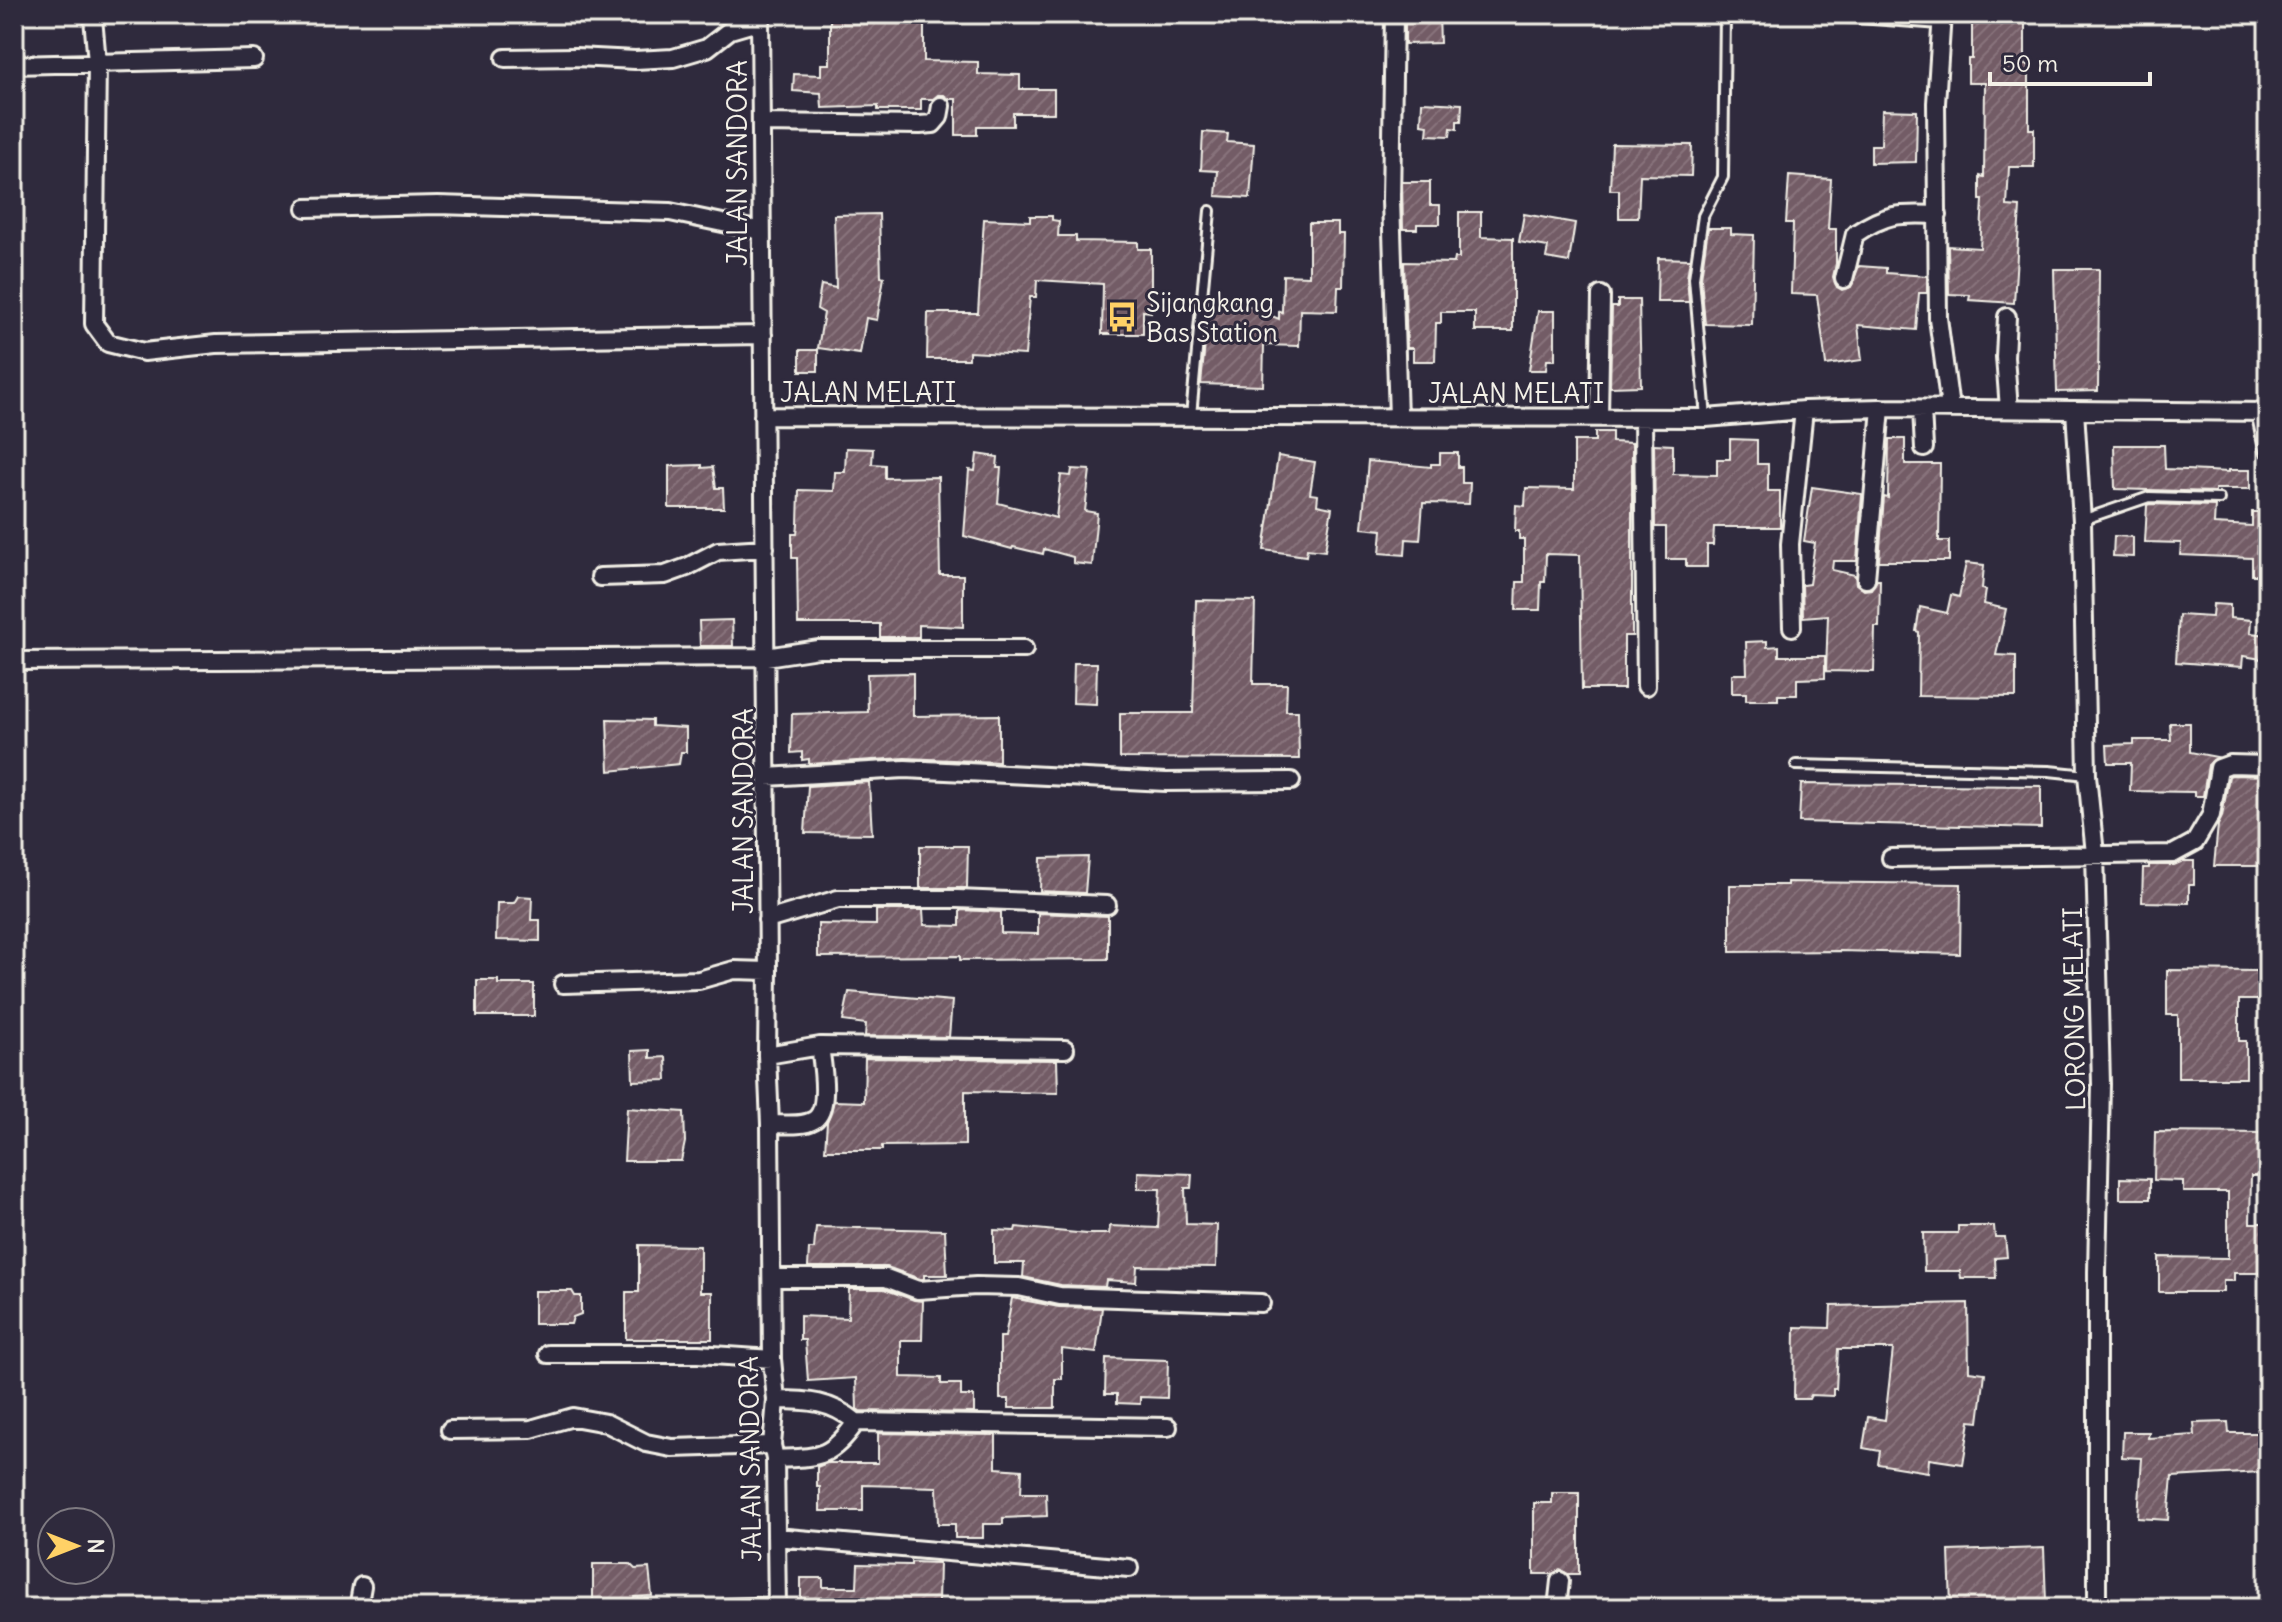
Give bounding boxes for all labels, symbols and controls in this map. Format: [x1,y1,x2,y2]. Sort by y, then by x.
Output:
scale bar [1990,36,2150,86]
text: 50 m [2002,48,2058,78]
street label: JALAN SANDORA [721,60,754,266]
place label: Sijangkang Bas Station [1146,286,1278,349]
bus stop icon: Sijangkang Bas Station [1105,300,1139,334]
street label: JALAN MELATI [780,376,956,409]
street label: JALAN MELATI [1428,377,1604,410]
street label: JALAN SANDORA [727,708,760,914]
street label: LORONG MELATI [2056,907,2092,1111]
street label: JALAN SANDORA [732,1356,768,1562]
north arrow [36,1506,116,1586]
text: N [82,1538,110,1554]

